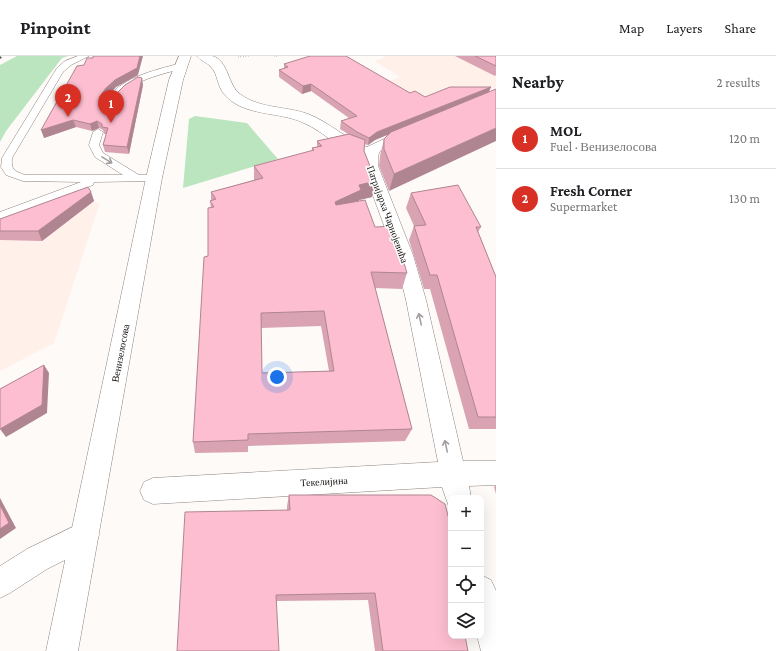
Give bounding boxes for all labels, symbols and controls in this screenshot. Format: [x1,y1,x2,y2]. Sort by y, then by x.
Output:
text: Pinpoint [20,17,91,38]
text: Map [619,20,644,36]
text: Layers [666,20,703,36]
text: Share [725,20,756,36]
text: Nearby [512,73,564,92]
text: 2 results [717,75,760,90]
pin: 2 [55,84,81,117]
pin: 1 [98,90,124,123]
text: MOL [550,123,581,139]
text: 1 [523,131,527,146]
text: 120 m [729,131,760,146]
text: Fuel · Венизелосова [550,139,657,154]
one-way arrow [101,156,112,164]
street label: Патријарха Чарнојевића [365,164,410,265]
text: Fresh Corner [550,183,632,199]
text: 2 [522,191,528,206]
text: 130 m [729,191,760,206]
text: Supermarket [550,199,617,214]
one-way arrow [415,313,423,326]
street label: Венизелосова [109,323,132,383]
your location [267,367,287,387]
one-way arrow [441,440,449,453]
street label: Текелијина [300,475,349,488]
map controls [448,495,484,639]
button: + [448,495,484,531]
button: − [448,531,484,567]
button: locate [448,567,484,603]
button: layers [448,603,484,639]

